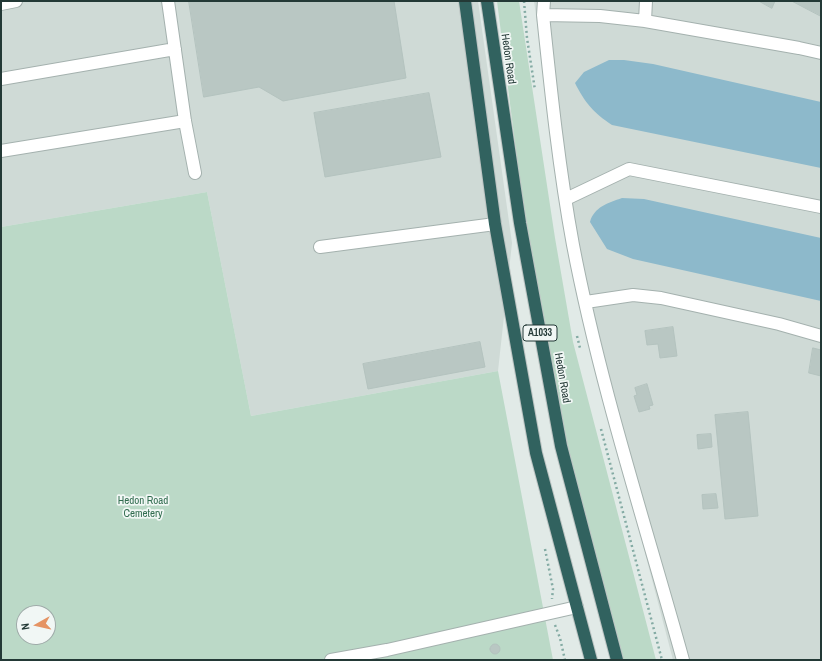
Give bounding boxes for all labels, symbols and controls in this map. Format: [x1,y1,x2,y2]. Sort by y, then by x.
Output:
street label: Hedon Road [498,33,518,85]
road number: A1033 [523,325,557,341]
street label: Hedon Road [551,352,573,404]
park label: Hedon Road Cemetery [118,494,168,520]
north arrow [16,605,56,645]
text: N [18,622,32,631]

